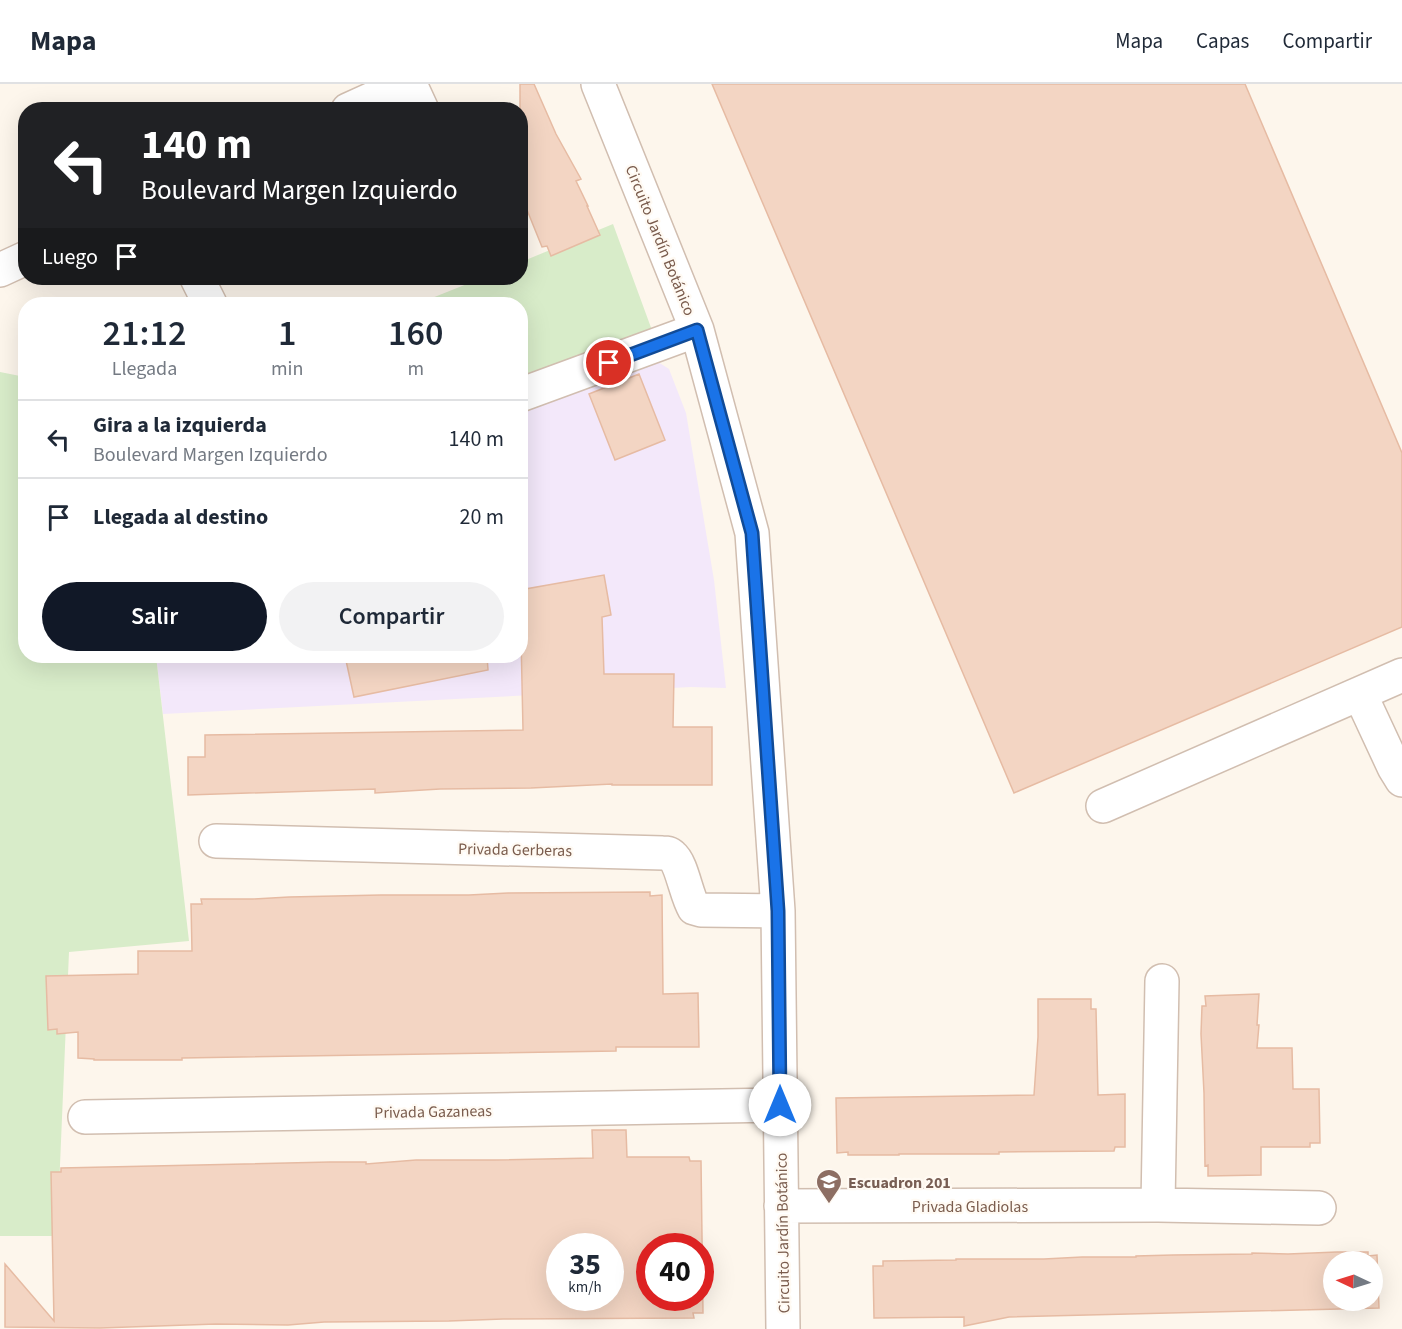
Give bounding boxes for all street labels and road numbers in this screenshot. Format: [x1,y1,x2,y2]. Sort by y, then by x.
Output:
street label: Circuito Jardín Botánico [620,162,700,319]
street label: Privada Gerberas [458,838,572,862]
street label: Privada Gazaneas [374,1100,492,1124]
street label: Circuito Jardín Botánico [771,1152,795,1313]
street label: Privada Gladiolas [912,1196,1028,1218]

